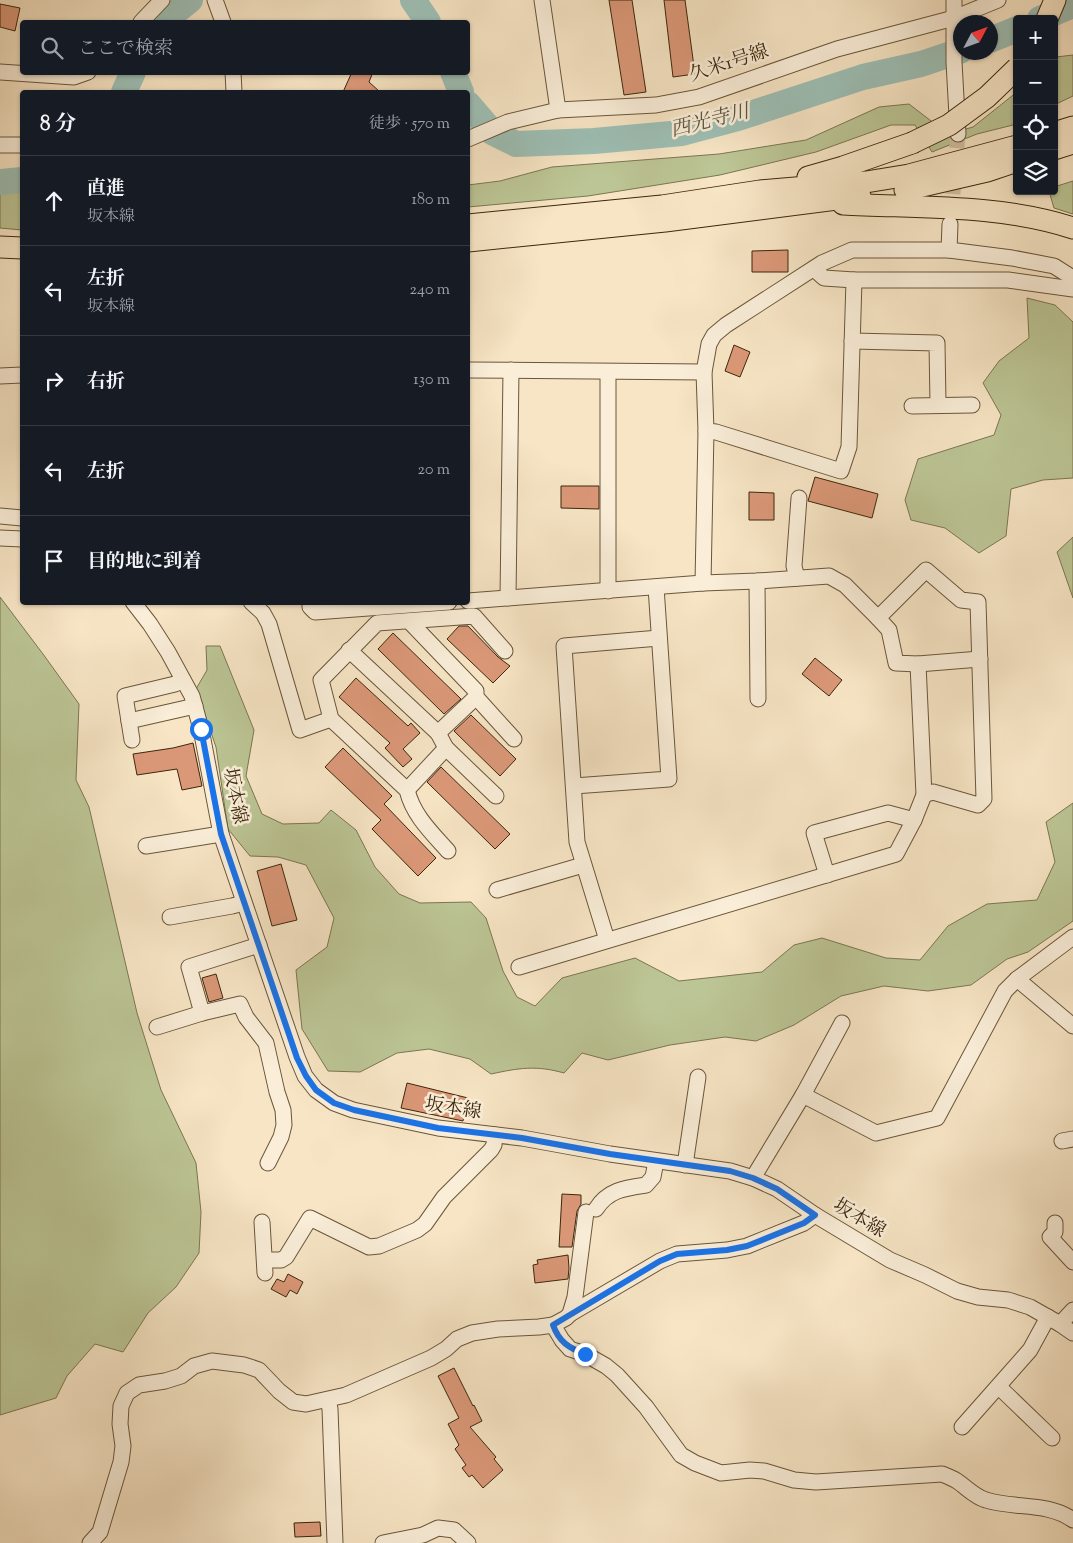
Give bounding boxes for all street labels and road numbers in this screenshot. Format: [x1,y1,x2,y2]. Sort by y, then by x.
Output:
street label: 久米1号線 [686,38,772,90]
street label: 坂本線 [215,765,253,827]
street label: 坂本線 [423,1091,483,1127]
street label: 坂本線 [828,1193,890,1245]

